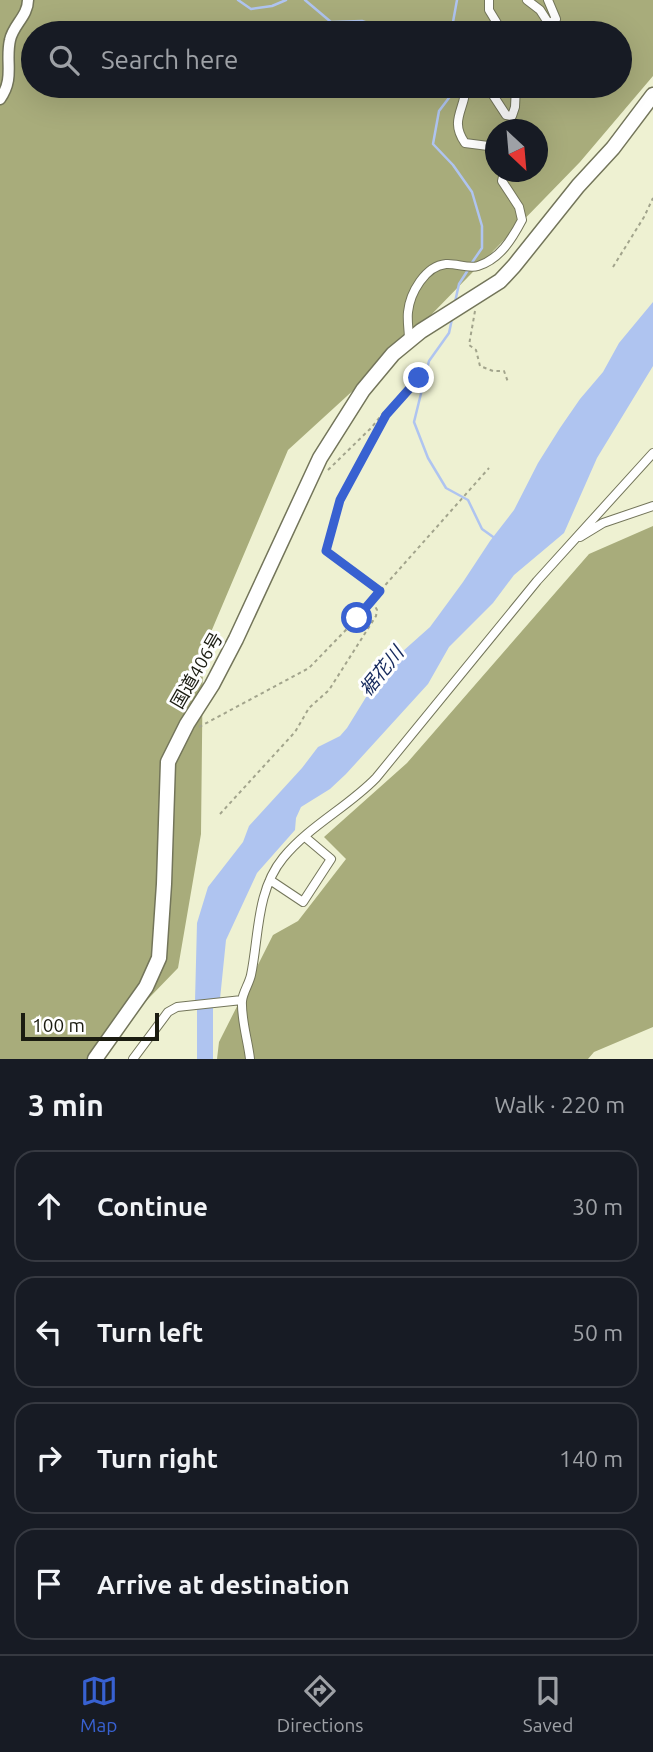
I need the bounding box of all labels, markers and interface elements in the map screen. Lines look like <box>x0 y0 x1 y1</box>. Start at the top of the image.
search box <box>21 21 632 98</box>
icon: search <box>45 41 83 79</box>
text: Search here <box>101 45 238 74</box>
north arrow <box>485 119 548 182</box>
route end <box>403 362 434 393</box>
route start <box>341 602 372 633</box>
street label: 国道406号 <box>166 628 226 712</box>
water label: 裾花川 <box>355 640 409 700</box>
scale bar <box>21 1010 159 1042</box>
text: 100 m <box>32 1014 85 1036</box>
text: 3 min <box>28 1088 104 1122</box>
text: Walk · 220 m <box>494 1092 625 1117</box>
icon: ahead <box>30 1187 68 1225</box>
text: Continue <box>97 1192 208 1221</box>
text: 30 m <box>572 1194 623 1219</box>
icon: left <box>30 1313 68 1351</box>
text: Turn left <box>97 1318 203 1347</box>
text: 50 m <box>572 1320 623 1345</box>
icon: right <box>30 1439 68 1477</box>
text: Turn right <box>97 1444 218 1473</box>
text: 140 m <box>559 1446 623 1471</box>
icon: arrive <box>30 1565 68 1603</box>
text: Arrive at destination <box>97 1570 350 1599</box>
tab: Map <box>80 1672 118 1736</box>
tab: Directions <box>277 1672 364 1736</box>
tab: Saved <box>523 1672 573 1736</box>

